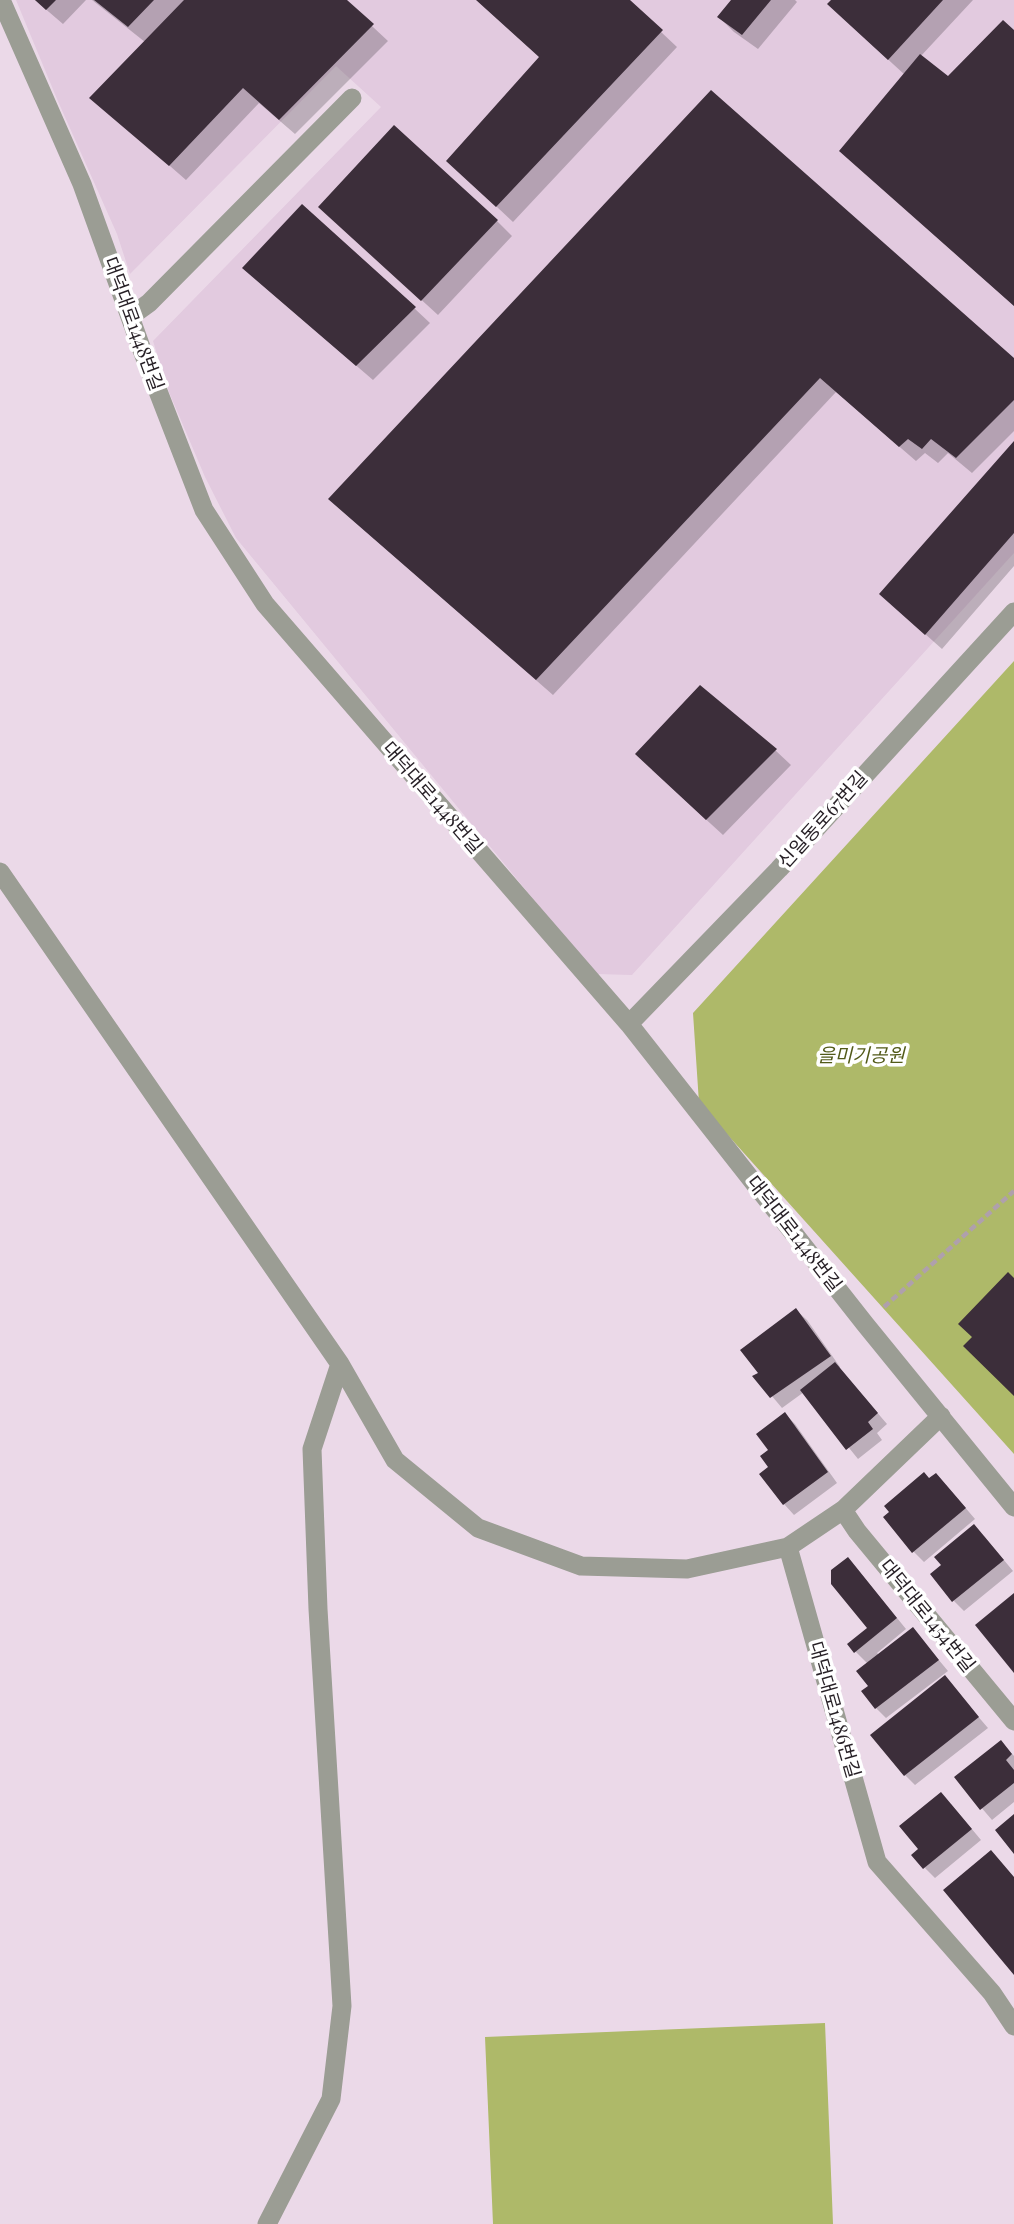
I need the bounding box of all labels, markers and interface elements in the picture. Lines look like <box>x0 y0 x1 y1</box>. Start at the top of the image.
street label: 대덕대로1448번길 <box>98 254 168 394</box>
street label: 대덕대로1448번길 <box>377 737 487 859</box>
street label: 신일동로67번길 <box>774 767 872 873</box>
park label: 을미기공원 <box>817 1045 905 1067</box>
street label: 대덕대로1448번길 <box>742 1172 846 1296</box>
street label: 대덕대로1454번길 <box>875 1555 979 1677</box>
street label: 대덕대로1486번길 <box>804 1639 864 1781</box>

